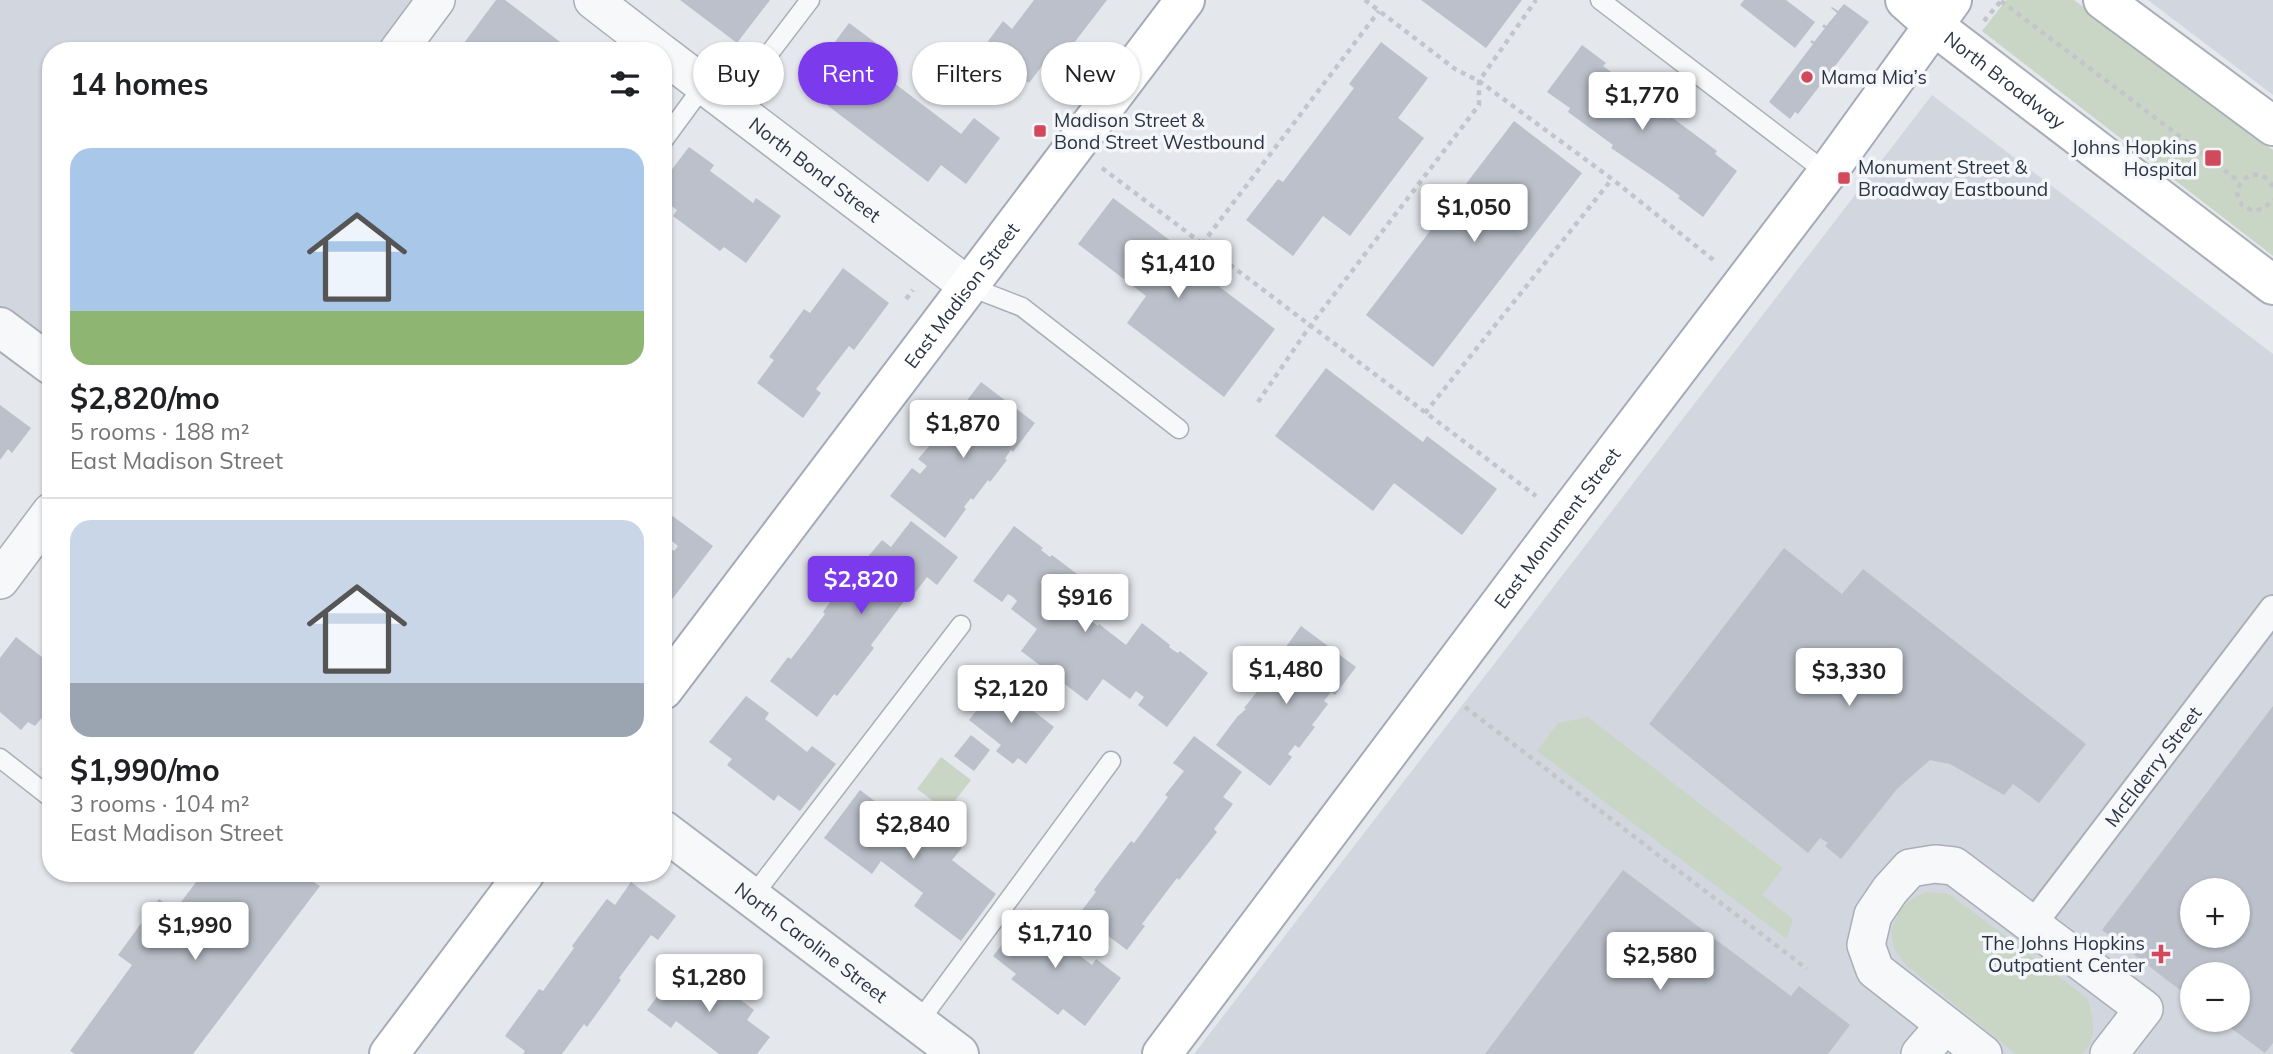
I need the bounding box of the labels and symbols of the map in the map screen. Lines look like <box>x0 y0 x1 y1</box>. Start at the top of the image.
street label: North Broadway <box>1939 26 2070 134</box>
place label: Mama Mia’s <box>1821 65 1927 89</box>
marker: Mama Mia’s <box>1799 69 1815 85</box>
pin: $1,770 <box>1585 72 1699 132</box>
place label: Madison Street & Bond Street Westbound <box>1054 108 1265 154</box>
street label: North Bond Street <box>744 112 886 228</box>
marker: Madison Street & Bond Street Westbound <box>1032 123 1048 139</box>
place label: Johns Hopkins Hospital <box>2072 135 2197 181</box>
marker: Johns Hopkins Hospital <box>2203 148 2223 168</box>
place label: Monument Street & Broadway Eastbound <box>1858 155 2048 201</box>
marker: Monument Street & Broadway Eastbound <box>1836 170 1852 186</box>
pin: $1,050 <box>1417 184 1531 244</box>
street label: East Madison Street <box>899 218 1025 373</box>
pin: $1,410 <box>1121 240 1235 300</box>
pin: $1,870 <box>906 400 1020 460</box>
street label: East Monument Street <box>1489 443 1626 613</box>
pin: $2,820 <box>804 556 918 616</box>
pin: $916 <box>1044 574 1126 634</box>
pin: $1,480 <box>1229 646 1343 706</box>
pin: $3,330 <box>1792 648 1906 708</box>
pin: $2,120 <box>954 666 1068 725</box>
street label: McElderry Street <box>2099 701 2207 832</box>
pin: $2,840 <box>856 802 970 861</box>
street label: North Caroline Street <box>730 877 893 1008</box>
pin: $1,990 <box>138 902 252 962</box>
pin: $1,710 <box>998 911 1112 970</box>
place label: The Johns Hopkins Outpatient Center <box>1982 931 2145 977</box>
pin: $2,580 <box>1603 932 1717 992</box>
marker: The Johns Hopkins Outpatient Center <box>2151 944 2171 964</box>
pin: $1,280 <box>652 954 766 1014</box>

